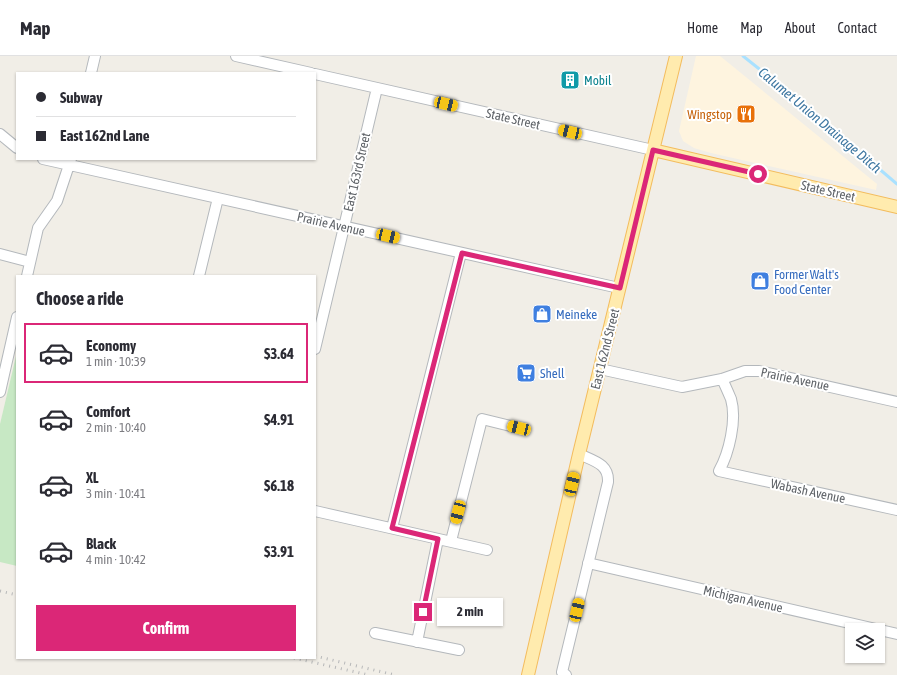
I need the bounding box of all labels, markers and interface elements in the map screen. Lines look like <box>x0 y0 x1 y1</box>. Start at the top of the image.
text: Map <box>20 17 51 39</box>
text: Home <box>687 20 718 36</box>
text: Map <box>740 20 763 36</box>
text: About <box>785 20 816 36</box>
text: Contact <box>838 20 877 36</box>
water label: Calumet Union Drainage Ditch <box>755 64 885 176</box>
building icon: Mobil <box>559 69 581 91</box>
place label: Mobil <box>584 73 612 88</box>
text: Subway <box>60 89 102 106</box>
car <box>433 95 459 113</box>
restaurant icon: Wingstop <box>735 103 757 125</box>
street label: State Street <box>484 105 542 133</box>
place label: Wingstop <box>687 107 732 122</box>
car <box>557 123 583 141</box>
text: East 162nd Lane <box>60 127 150 144</box>
street label: East 163rd Street <box>341 131 373 213</box>
route start <box>749 165 767 183</box>
street label: State Street <box>799 177 857 205</box>
street label: Prairie Avenue <box>295 209 367 239</box>
car <box>375 227 401 245</box>
place label: Former Walt's Food Center <box>774 267 839 297</box>
shop icon: Former Walt's Food Center <box>749 270 771 292</box>
text: Choose a ride <box>36 288 124 309</box>
shop icon: Meineke <box>531 303 553 325</box>
place label: Meineke <box>556 307 597 322</box>
street label: East 162nd Street <box>588 307 622 391</box>
icon: car <box>38 335 74 371</box>
text: Economy <box>86 337 136 354</box>
text: $3.64 <box>264 345 294 362</box>
text: 1 min · 10:39 <box>86 354 146 369</box>
supermarket icon: Shell <box>515 362 537 384</box>
street label: Prairie Avenue <box>759 364 831 394</box>
place label: Shell <box>540 366 565 381</box>
icon: car <box>38 401 74 437</box>
text: Comfort <box>86 403 130 420</box>
text: $4.91 <box>264 411 294 428</box>
car <box>506 419 532 437</box>
text: 2 min · 10:40 <box>86 420 146 435</box>
icon: car <box>38 467 74 503</box>
text: XL <box>86 469 99 486</box>
car <box>563 471 581 497</box>
street label: Wabash Avenue <box>769 476 847 506</box>
text: $6.18 <box>264 477 294 494</box>
text: 3 min · 10:41 <box>86 486 146 501</box>
car <box>449 499 467 525</box>
icon: car <box>38 533 74 569</box>
text: Black <box>86 535 116 552</box>
text: $3.91 <box>264 543 294 560</box>
text: 4 min · 10:42 <box>86 552 146 567</box>
street label: Michigan Avenue <box>702 583 784 615</box>
car <box>568 597 586 623</box>
callout: 2 min <box>437 598 503 626</box>
route end <box>414 603 432 621</box>
text: 2 min <box>457 604 483 619</box>
button: Confirm <box>36 605 296 651</box>
map controls <box>845 623 885 663</box>
button: layers <box>845 623 885 663</box>

